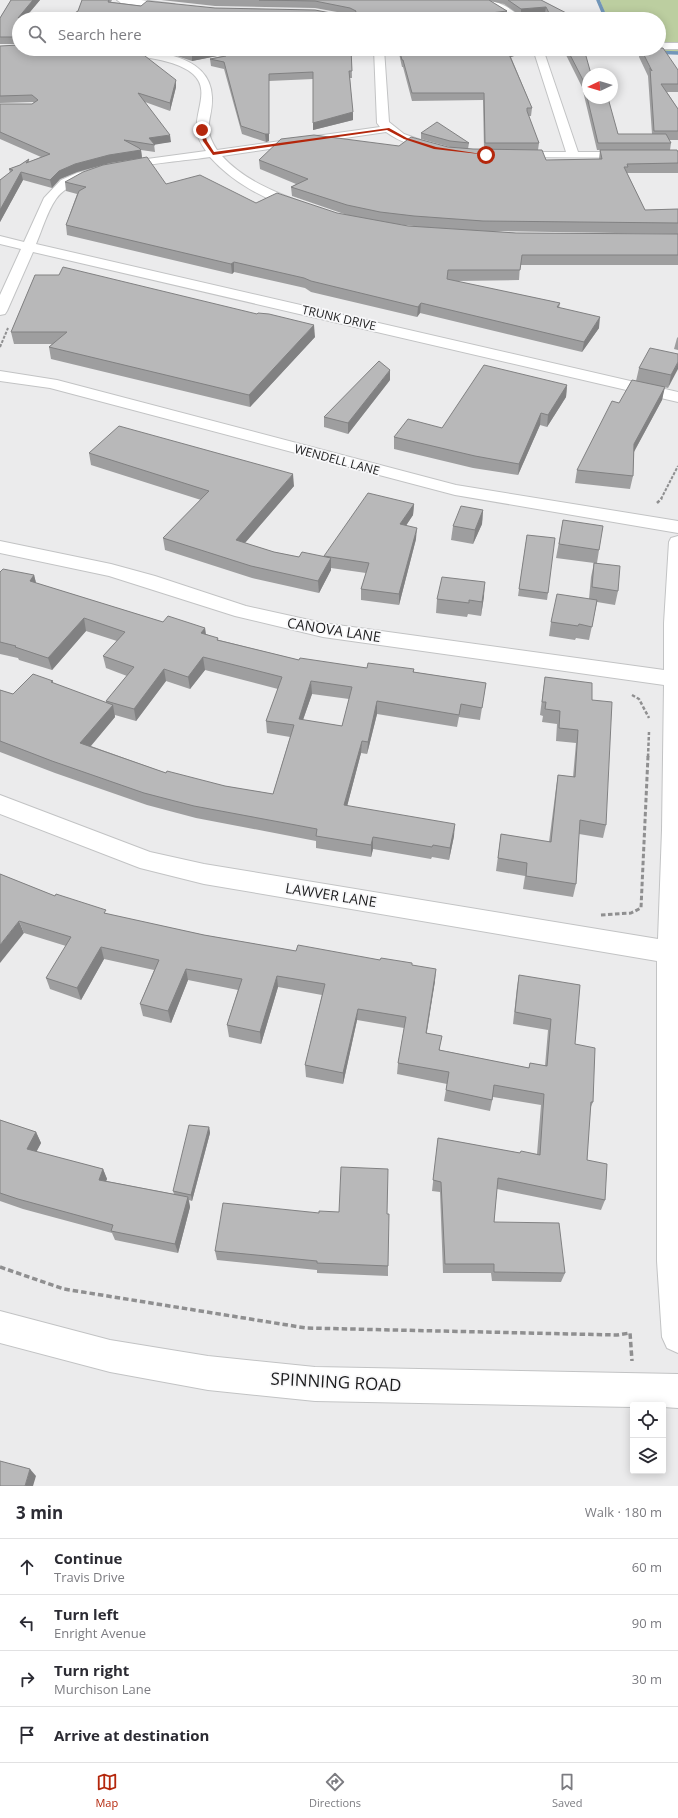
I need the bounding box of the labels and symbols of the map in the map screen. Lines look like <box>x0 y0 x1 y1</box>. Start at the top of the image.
north arrow <box>582 68 618 104</box>
route end <box>193 121 211 139</box>
route start <box>477 146 495 164</box>
street label: TRUNK DRIVE <box>300 301 378 334</box>
street label: WENDELL LANE <box>293 440 382 479</box>
street label: CANOVA LANE <box>286 613 382 646</box>
street label: LAWVER LANE <box>284 878 378 911</box>
street label: SPINNING ROAD <box>270 1367 402 1396</box>

